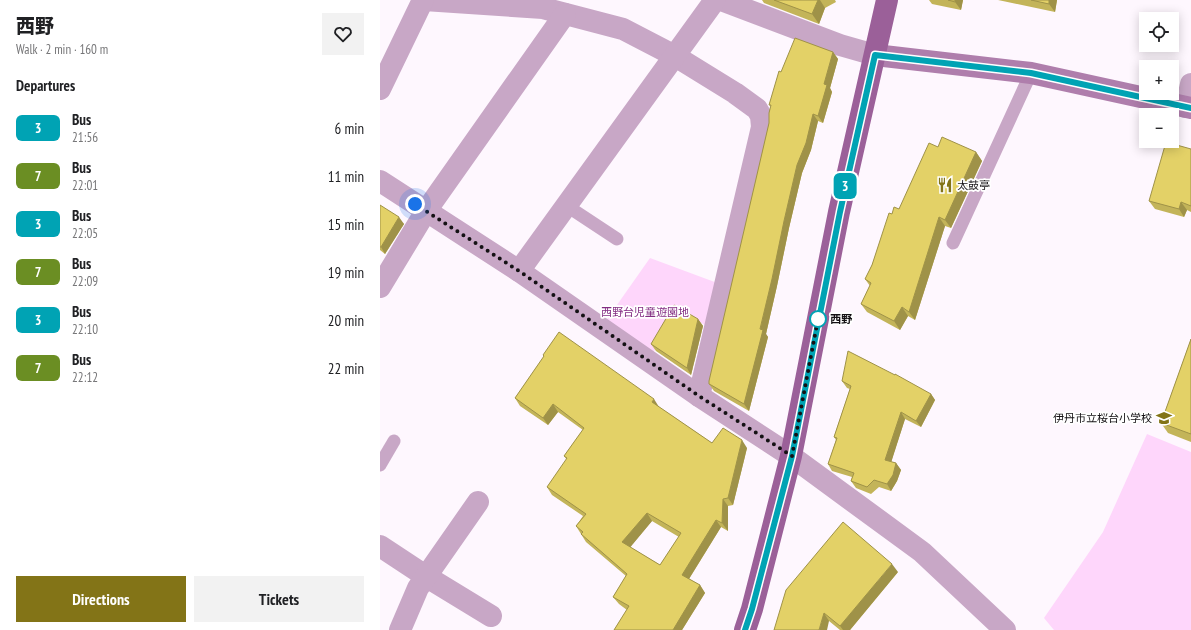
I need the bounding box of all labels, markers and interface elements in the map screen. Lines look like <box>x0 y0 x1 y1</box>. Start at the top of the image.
map controls <box>1139 12 1179 148</box>
button: locate <box>1139 12 1179 52</box>
button: heart <box>322 13 364 55</box>
text: 西野 <box>16 14 54 38</box>
text: Walk · 2 min · 160 m <box>16 41 108 58</box>
button: + <box>1139 60 1179 100</box>
text: Departures <box>16 76 75 95</box>
button: − <box>1139 108 1179 148</box>
text: Bus <box>72 110 91 129</box>
text: 3 <box>35 119 41 137</box>
text: 6 min <box>334 119 364 138</box>
text: 21:56 <box>72 129 98 146</box>
text: Bus <box>72 158 91 177</box>
text: 7 <box>35 167 41 185</box>
text: 11 min <box>328 167 364 186</box>
line badge: 3 <box>832 173 858 199</box>
restaurant icon: 太鼓亭 <box>936 176 954 194</box>
text: 22:01 <box>72 177 98 194</box>
text: 3 <box>842 177 848 195</box>
place label: 太鼓亭 <box>957 178 990 192</box>
your location <box>405 194 425 214</box>
text: Bus <box>72 206 91 225</box>
text: 3 <box>35 215 41 233</box>
text: 15 min <box>328 215 364 234</box>
text: 22:05 <box>72 225 98 242</box>
text: Bus <box>72 254 91 273</box>
text: 7 <box>35 263 41 281</box>
text: 19 min <box>328 263 364 282</box>
text: 22:09 <box>72 273 98 290</box>
text: Bus <box>72 302 91 321</box>
park label: 西野台児童遊園地 <box>601 305 689 319</box>
marker: 西野 <box>809 310 827 328</box>
text: 3 <box>35 311 41 329</box>
text: 20 min <box>328 311 364 330</box>
place label: 西野 <box>830 312 853 326</box>
text: 22:10 <box>72 321 98 338</box>
text: Bus <box>72 350 91 369</box>
text: 7 <box>35 359 41 377</box>
text: 22 min <box>328 359 364 378</box>
text: 22:12 <box>72 369 98 386</box>
school or university icon: 伊丹市立桜台小学校 <box>1155 409 1173 427</box>
place label: 伊丹市立桜台小学校 <box>1053 411 1152 425</box>
button: Directions <box>16 576 186 622</box>
button: Tickets <box>194 576 364 622</box>

